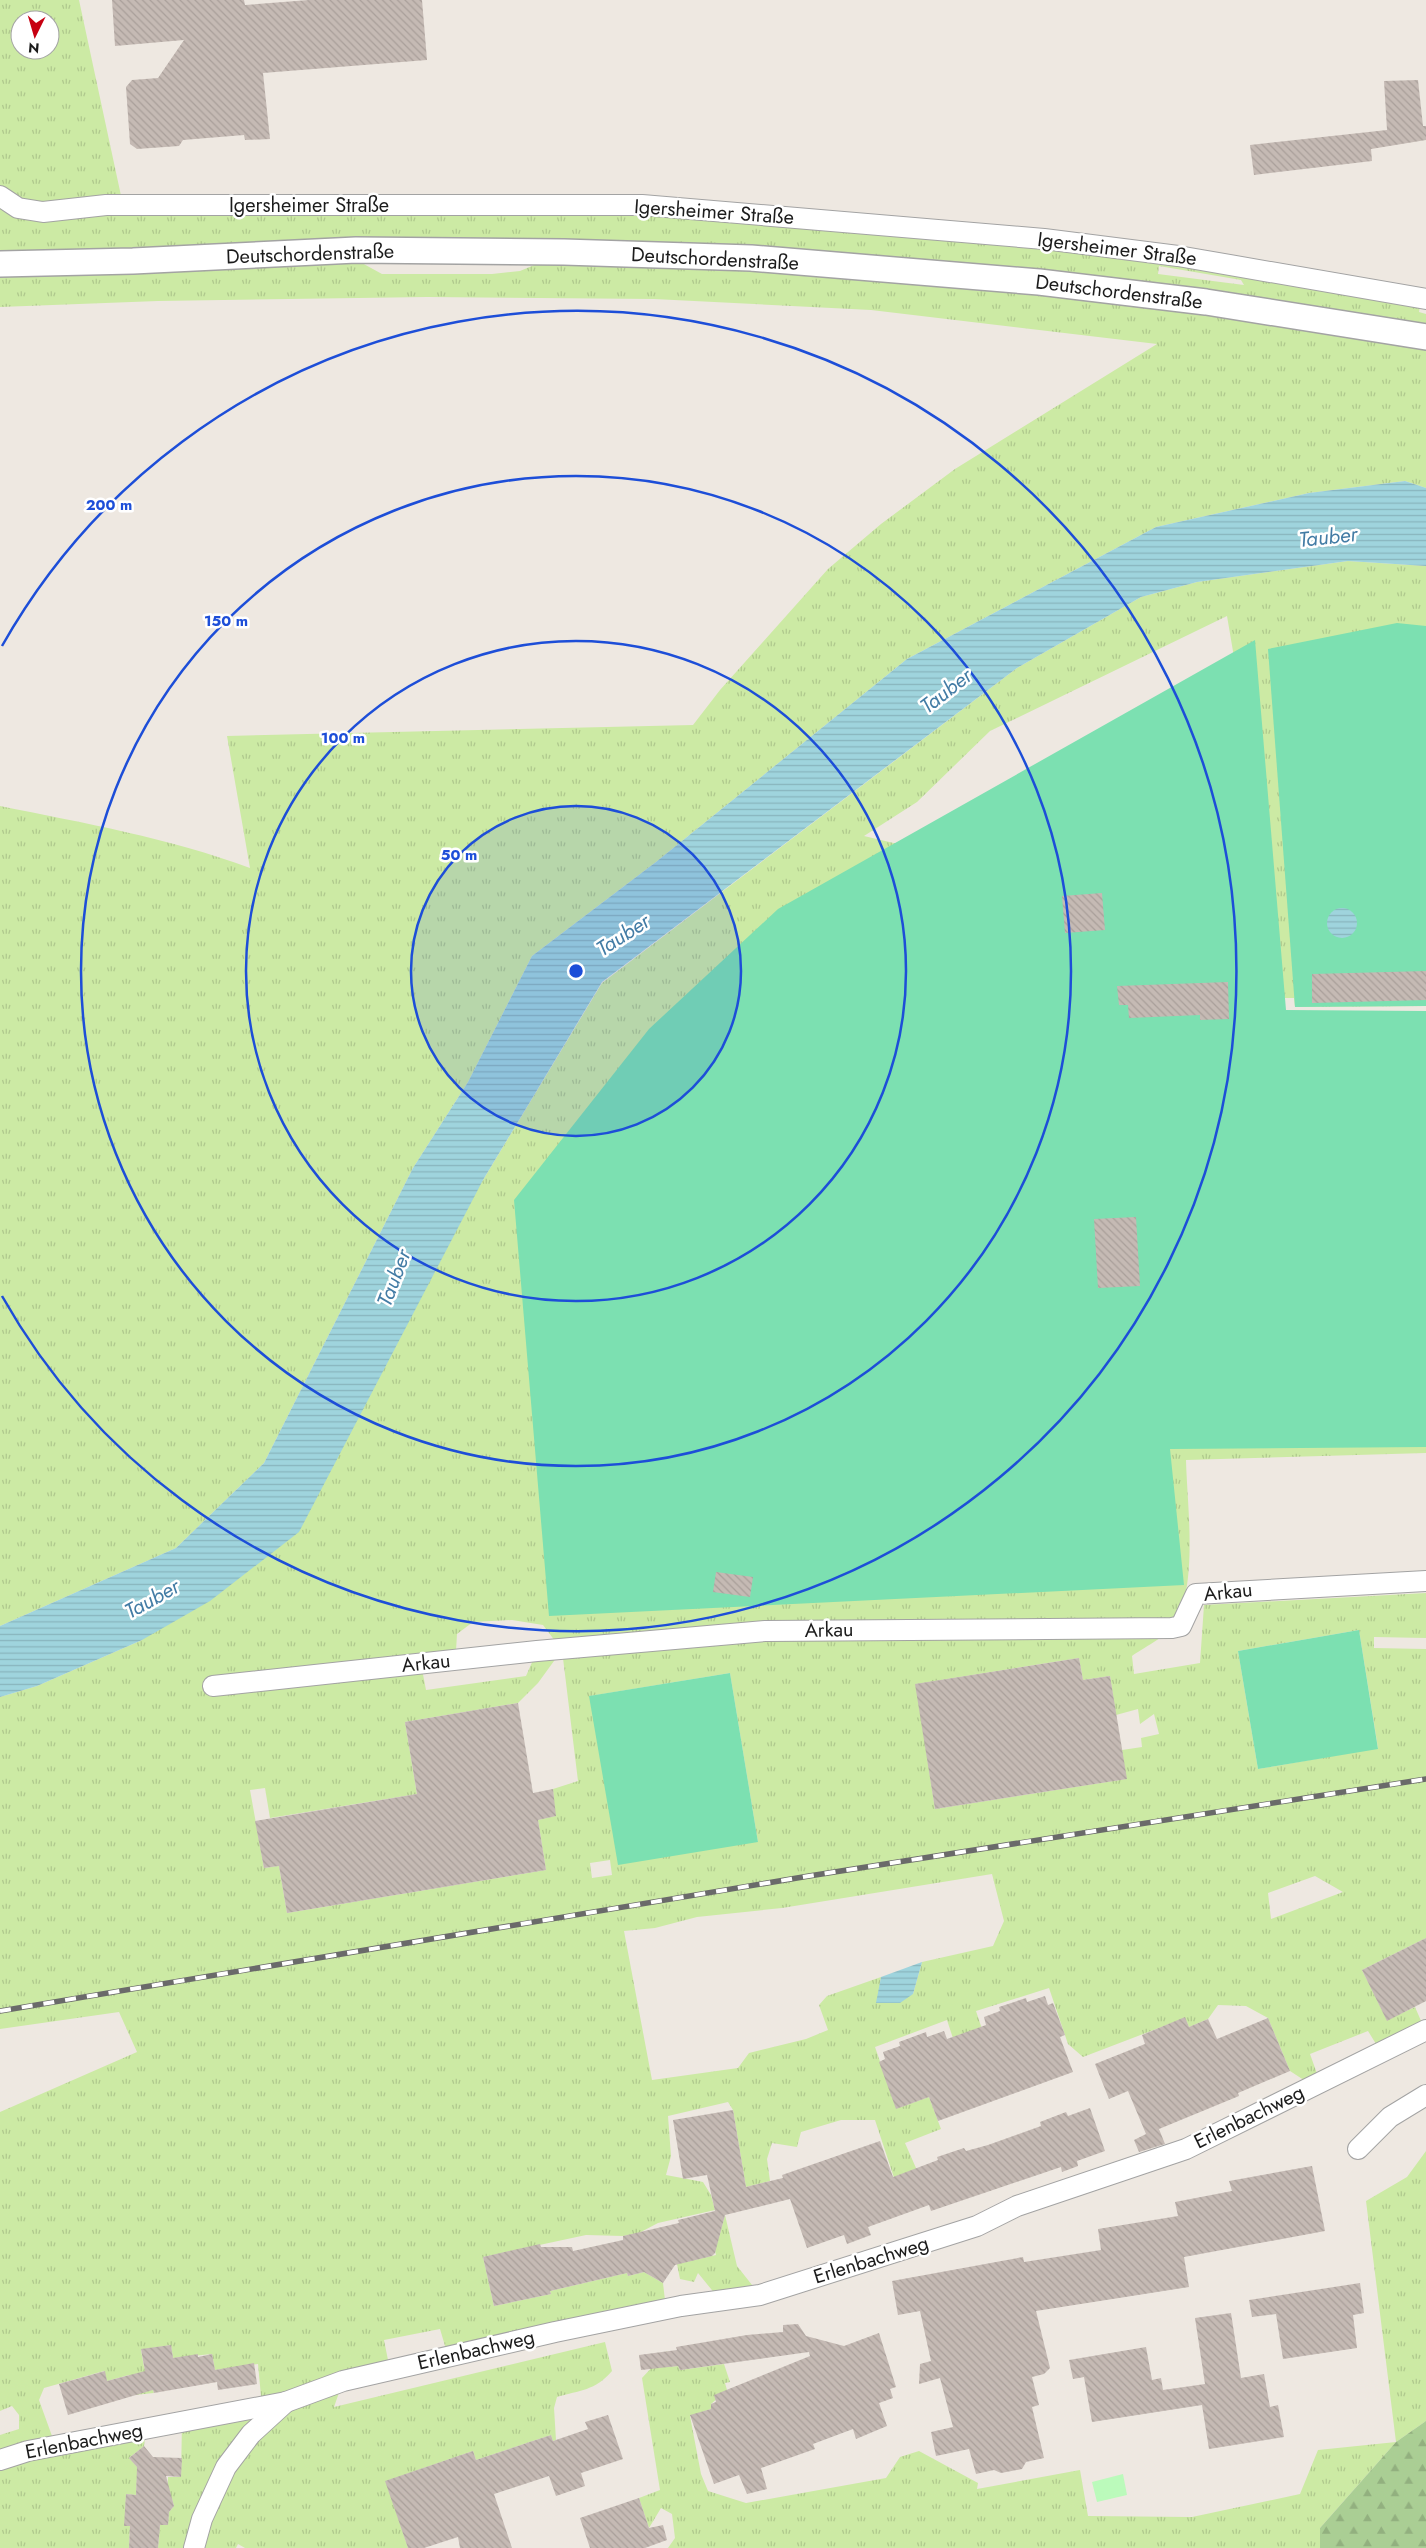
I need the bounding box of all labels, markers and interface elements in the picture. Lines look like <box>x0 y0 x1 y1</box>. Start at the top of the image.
north arrow <box>10 10 60 60</box>
text: N <box>27 38 40 58</box>
street label: Igersheimer Straße <box>229 191 389 220</box>
street label: Igersheimer Straße <box>633 192 795 232</box>
street label: Igersheimer Straße <box>1036 225 1198 273</box>
street label: Deutschordenstraße <box>225 237 395 271</box>
street label: Deutschordenstraße <box>630 240 800 278</box>
street label: Deutschordenstraße <box>1034 267 1204 317</box>
text: 200 m <box>86 494 132 516</box>
water label: Tauber <box>1297 519 1360 555</box>
text: 150 m <box>204 610 248 632</box>
water label: Tauber <box>914 660 979 721</box>
text: 100 m <box>321 727 365 749</box>
text: 50 m <box>441 844 477 866</box>
water label: Tauber <box>590 906 657 964</box>
centre of rings <box>567 962 585 980</box>
water label: Tauber <box>369 1244 419 1311</box>
water label: Tauber <box>119 1571 186 1626</box>
street label: Arkau <box>1202 1575 1254 1609</box>
street label: Arkau <box>804 1615 854 1645</box>
street label: Arkau <box>400 1646 452 1680</box>
street label: Erlenbachweg <box>1189 2078 1309 2156</box>
street label: Erlenbachweg <box>810 2229 932 2291</box>
street label: Erlenbachweg <box>415 2322 537 2378</box>
street label: Erlenbachweg <box>23 2415 145 2467</box>

